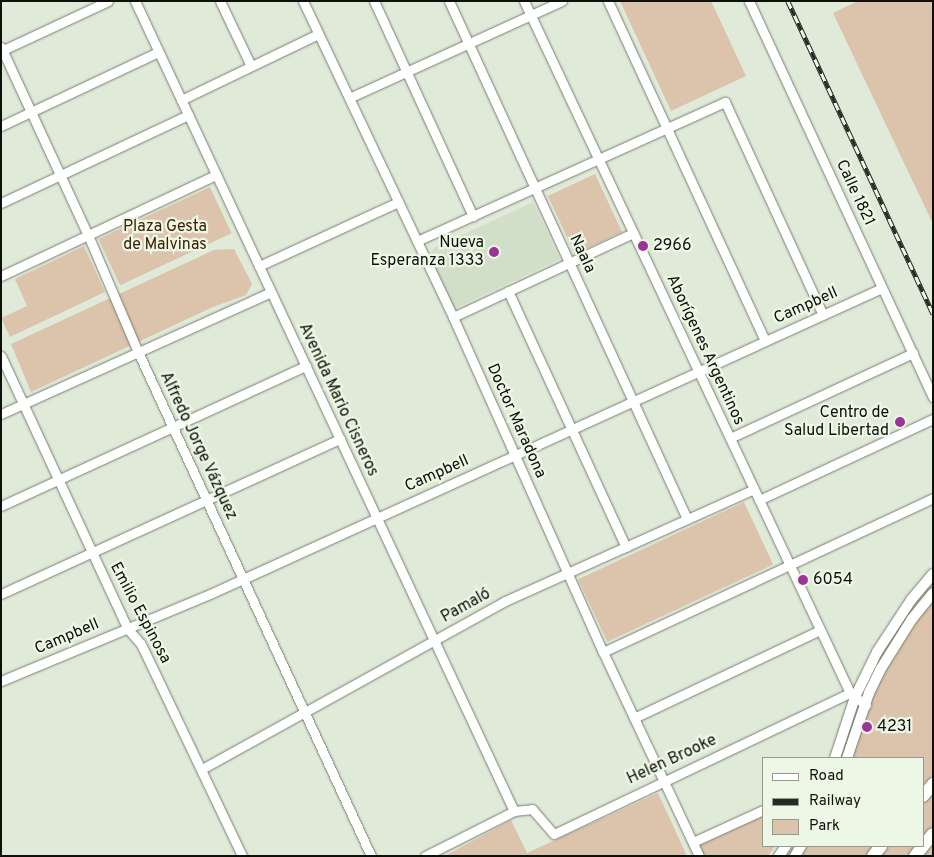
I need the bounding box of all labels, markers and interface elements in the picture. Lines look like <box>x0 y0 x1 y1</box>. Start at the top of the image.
street label: Calle 1821 <box>831 157 879 229</box>
park label: Plaza Gesta de Malvinas <box>123 217 207 255</box>
street label: Naala <box>565 232 599 276</box>
place label: Nueva Esperanza 1333 <box>370 233 484 271</box>
place label: 2966 <box>653 236 691 256</box>
marker: 2966 <box>637 240 649 252</box>
marker: Nueva Esperanza 1333 <box>488 246 500 258</box>
street label: Aborígenes Argentinos <box>662 271 748 429</box>
street label: Campbell <box>771 283 841 329</box>
street label: Avenida Mario Cisneros <box>294 320 382 480</box>
street label: Doctor Maradona <box>482 361 550 481</box>
street label: Alfredo Jorge Vázquez <box>155 369 241 523</box>
place label: Centro de Salud Libertad <box>784 403 889 441</box>
marker: Centro de Salud Libertad <box>893 415 907 429</box>
street label: Campbell <box>402 451 472 497</box>
street label: Emilio Espinosa <box>105 559 175 667</box>
place label: 6054 <box>813 570 853 590</box>
marker: 6054 <box>797 574 809 586</box>
street label: Pamaló <box>438 585 494 627</box>
street label: Campbell <box>32 615 102 659</box>
place label: 4231 <box>877 717 912 737</box>
marker: 4231 <box>861 721 873 733</box>
street label: Helen Brooke <box>624 731 720 789</box>
legend <box>762 757 924 847</box>
text: Road <box>809 767 844 786</box>
text: Railway <box>809 792 861 811</box>
text: Park <box>809 817 840 836</box>

